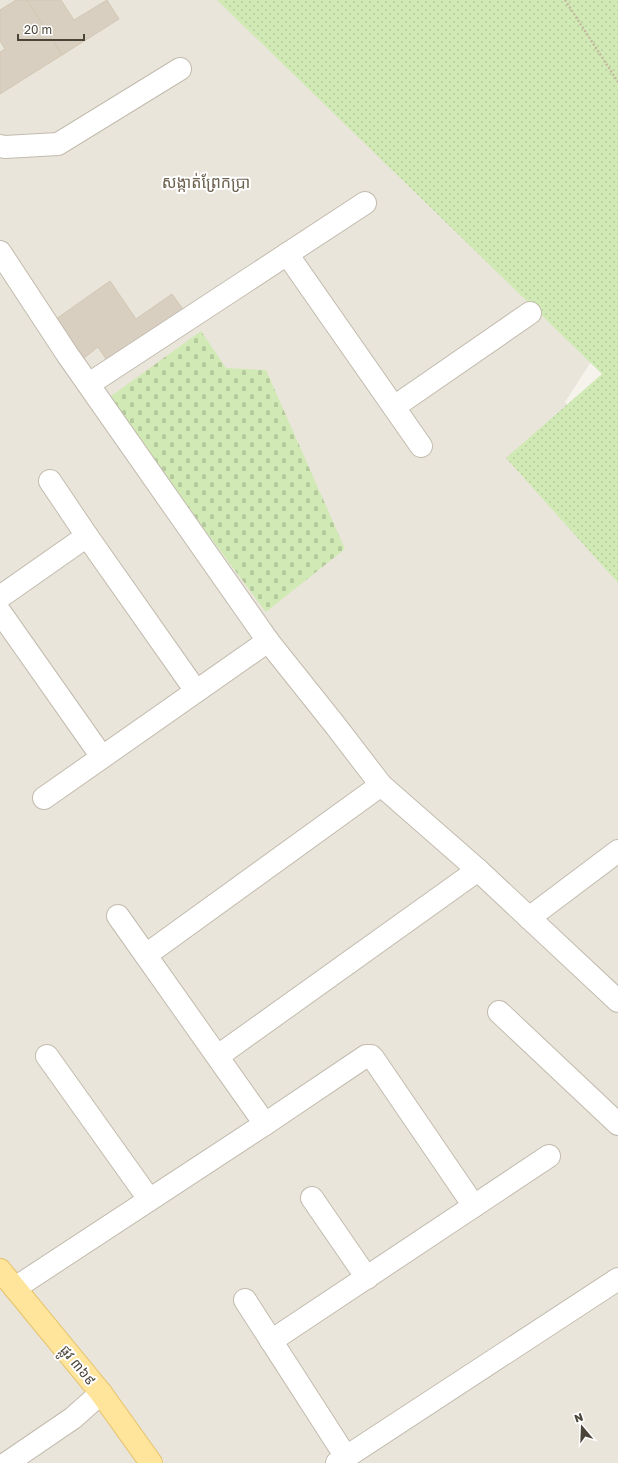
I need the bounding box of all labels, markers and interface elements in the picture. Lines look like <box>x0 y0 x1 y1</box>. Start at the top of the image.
scale bar <box>18 16 84 42</box>
text: 20 m <box>24 22 52 37</box>
district label: សង្កាត់ព្រែកប្រា <box>162 172 250 192</box>
street label: ផ្លូវ ៣៦៩ <box>54 1341 100 1391</box>
north arrow <box>562 1407 602 1447</box>
text: N <box>573 1410 585 1425</box>

